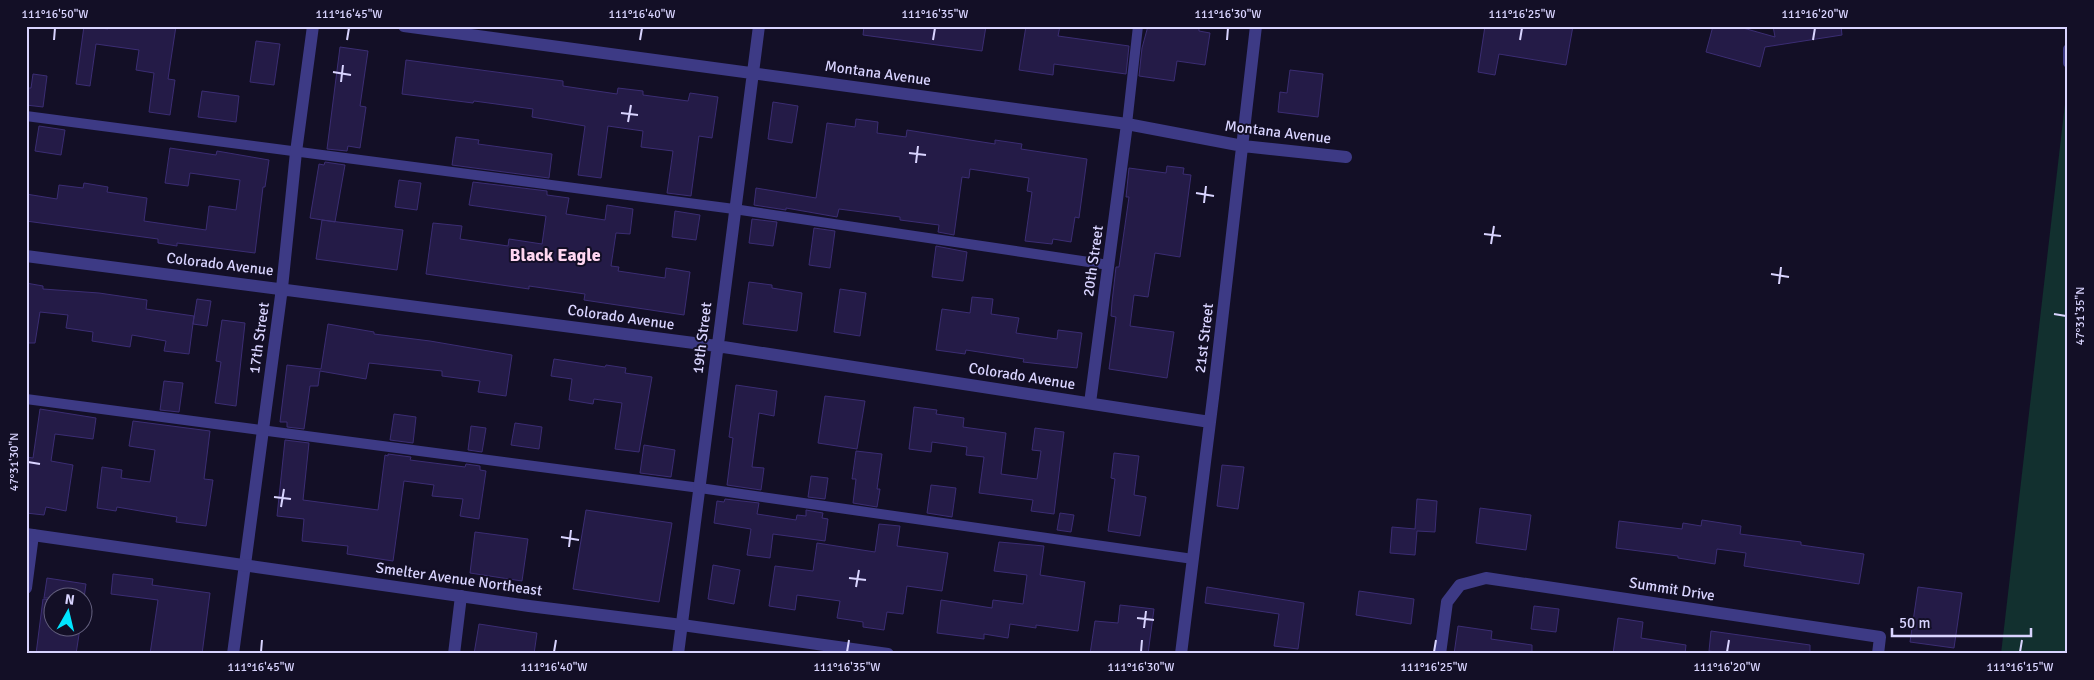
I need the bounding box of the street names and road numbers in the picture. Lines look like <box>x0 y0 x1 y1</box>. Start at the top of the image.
street label: Montana Avenue <box>824 57 932 89</box>
street label: Montana Avenue <box>1224 117 1332 147</box>
street label: 20th Street <box>1079 224 1107 298</box>
street label: Colorado Avenue <box>165 249 275 279</box>
street label: 17th Street <box>245 301 273 375</box>
street label: Colorado Avenue <box>566 301 676 333</box>
street label: 19th Street <box>689 301 715 375</box>
street label: 21st Street <box>1191 302 1217 374</box>
street label: Colorado Avenue <box>967 359 1077 393</box>
street label: Smelter Avenue Northeast <box>375 558 543 600</box>
street label: Summit Drive <box>1628 573 1716 605</box>

